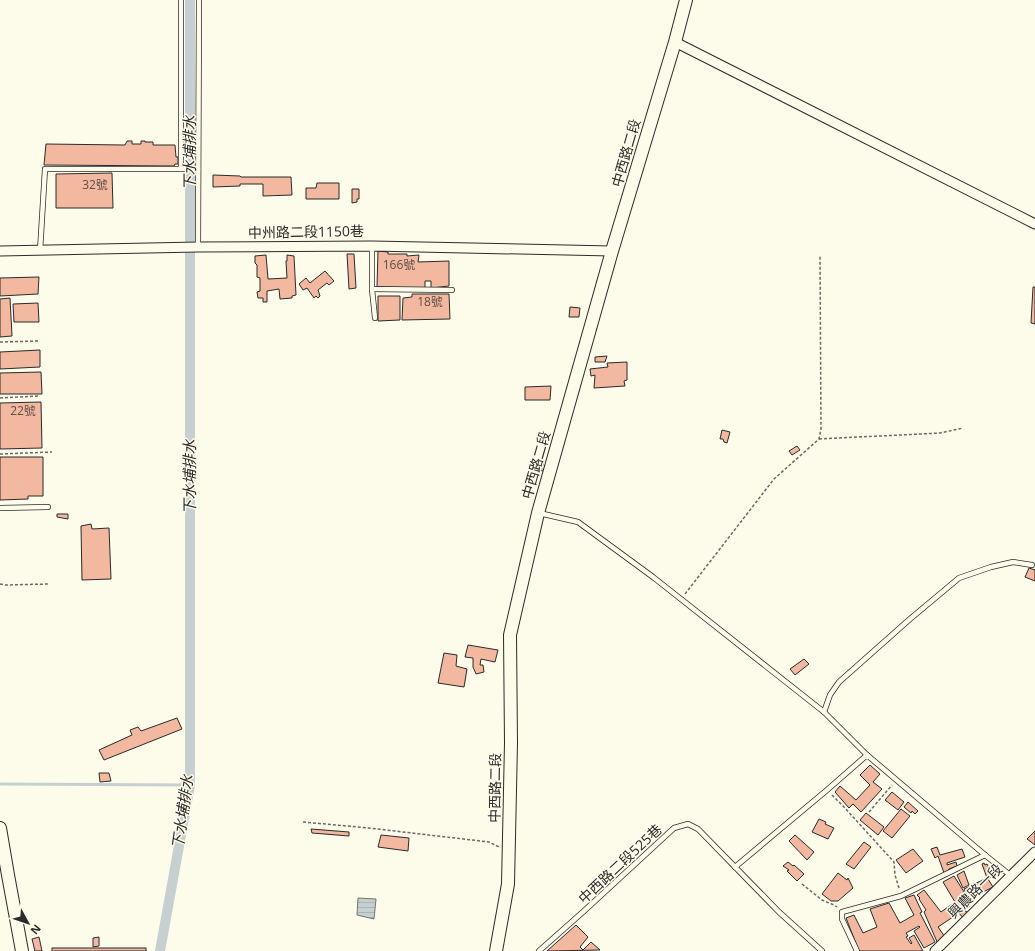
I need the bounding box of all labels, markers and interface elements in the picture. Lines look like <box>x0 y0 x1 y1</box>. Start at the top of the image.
water label: 下水埔排水 <box>179 115 199 191</box>
street label: 中西路二段 <box>607 117 644 189</box>
house number: 32號 <box>82 176 108 193</box>
street label: 中州路二段1150巷 <box>248 221 364 242</box>
house number: 166號 <box>383 256 415 273</box>
house number: 18號 <box>417 293 443 310</box>
house number: 22號 <box>10 402 36 419</box>
street label: 中西路二段 <box>517 429 554 501</box>
water label: 下水埔排水 <box>179 439 199 515</box>
street label: 中西路二段 <box>484 753 505 823</box>
water label: 下水埔排水 <box>167 772 197 850</box>
street label: 中西路二段525巷 <box>574 820 666 907</box>
street label: 興農路一段 <box>943 859 1006 922</box>
north arrow <box>8 903 48 943</box>
text: N <box>27 921 45 938</box>

